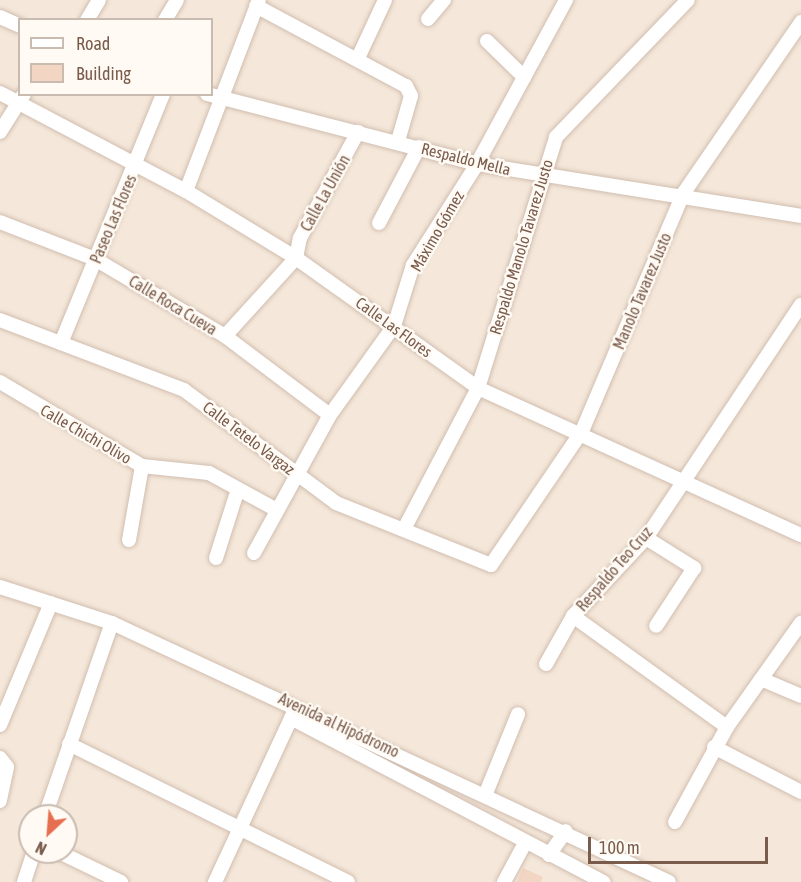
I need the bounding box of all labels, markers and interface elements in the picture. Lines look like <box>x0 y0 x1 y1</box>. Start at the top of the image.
legend <box>18 18 213 96</box>
text: Road <box>76 33 110 54</box>
text: Building <box>76 63 131 84</box>
street label: Respaldo Mella <box>419 139 513 179</box>
street label: Calle La Unión <box>296 151 354 235</box>
street label: Respaldo Manolo Tavarez Justo <box>485 157 557 337</box>
street label: Paseo Las Flores <box>86 172 140 266</box>
street label: Máximo Gómez <box>406 187 468 275</box>
street label: Manolo Tavarez Justo <box>609 230 675 352</box>
street label: Calle Roca Cueva <box>125 271 221 339</box>
street label: Calle Las Flores <box>352 293 436 361</box>
street label: Calle Tetelo Vargaz <box>199 397 299 479</box>
street label: Calle Chichi Olivo <box>37 400 135 468</box>
street label: Respaldo Teo Cruz <box>572 523 656 615</box>
street label: Avenida al Hipódromo <box>276 689 402 761</box>
north arrow <box>18 804 78 864</box>
scale bar <box>591 825 771 863</box>
text: 100 m <box>599 837 640 858</box>
text: N <box>33 838 49 859</box>

